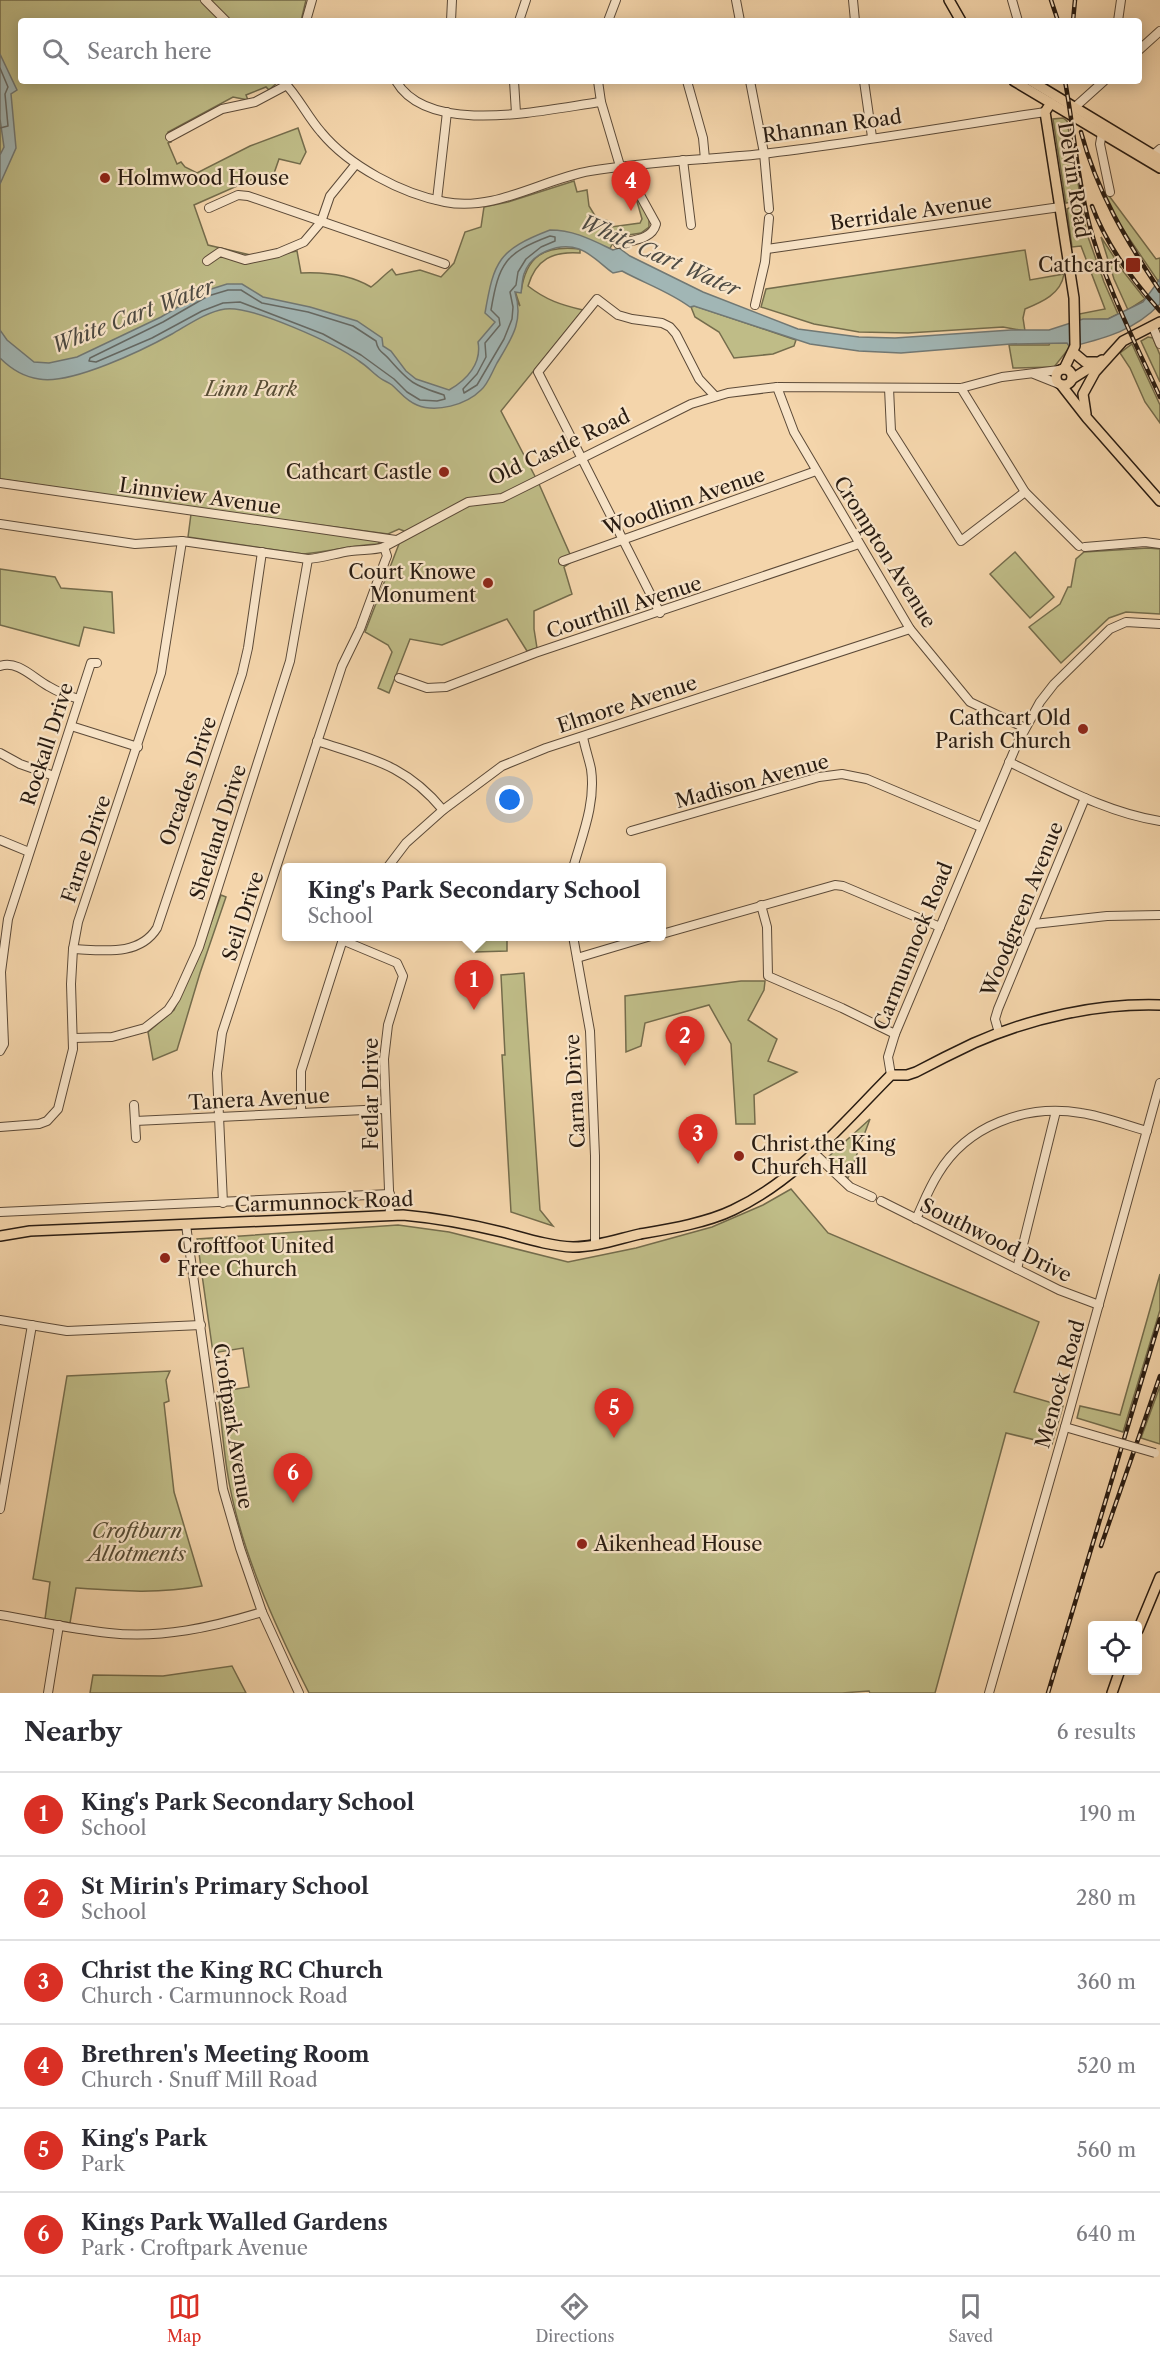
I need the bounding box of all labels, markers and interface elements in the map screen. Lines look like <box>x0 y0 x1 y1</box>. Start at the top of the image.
search box <box>18 18 1142 84</box>
icon: search <box>39 35 72 68</box>
text: Search here <box>87 38 212 65</box>
street label: Rhannan Road <box>761 104 903 148</box>
street label: Delvin Road <box>1053 120 1095 240</box>
pin: 4 <box>612 162 650 211</box>
place label: Holmwood House <box>117 166 289 190</box>
marker: Holmwood House <box>98 171 112 185</box>
street label: Berridale Avenue <box>828 189 994 235</box>
water label: White Cart Water <box>576 209 745 303</box>
place label: Cathcart <box>1038 253 1120 277</box>
marker: Cathcart <box>1124 256 1142 274</box>
water label: White Cart Water <box>48 273 219 358</box>
park label: Linn Park <box>203 377 298 401</box>
street label: Old Castle Road <box>484 404 634 490</box>
place label: Cathcart Castle <box>286 460 432 484</box>
street label: Woodlinn Avenue <box>599 462 768 540</box>
marker: Cathcart Castle <box>437 465 451 479</box>
street label: Crompton Avenue <box>829 472 941 632</box>
street label: Linnview Avenue <box>118 473 282 519</box>
place label: Court Knowe Monument <box>348 560 476 607</box>
street label: Courthill Avenue <box>543 571 705 643</box>
marker: Court Knowe Monument <box>481 576 495 590</box>
street label: Elmore Avenue <box>554 670 700 738</box>
street label: Rockall Drive <box>16 679 78 809</box>
place label: Cathcart Old Parish Church <box>935 706 1071 753</box>
street label: Orcades Drive <box>155 713 221 849</box>
marker: Cathcart Old Parish Church <box>1076 722 1090 736</box>
street label: Madison Avenue <box>673 749 831 813</box>
street label: Shetland Drive <box>185 761 251 903</box>
your location <box>495 785 524 814</box>
street label: Farne Drive <box>56 792 116 906</box>
street label: Woodgreen Avenue <box>976 818 1068 1001</box>
street label: Carmunnock Road <box>868 858 958 1034</box>
popup <box>282 863 666 941</box>
street label: Seil Drive <box>217 868 269 964</box>
text: King's Park Secondary School <box>307 877 641 904</box>
text: School <box>307 904 373 928</box>
pin: 1 <box>454 960 494 1010</box>
pin: 2 <box>666 1016 704 1066</box>
street label: Carna Drive <box>560 1033 590 1149</box>
street label: Fetlar Drive <box>359 1038 383 1150</box>
street label: Tanera Avenue <box>188 1083 330 1115</box>
pin: 3 <box>678 1114 718 1164</box>
place label: Christ the King Church Hall <box>751 1132 896 1179</box>
marker: Christ the King Church Hall <box>732 1149 746 1163</box>
street label: Carmunnock Road <box>234 1187 414 1217</box>
street label: Southwood Drive <box>916 1193 1076 1287</box>
place label: Croftfoot United Free Church <box>177 1234 334 1281</box>
marker: Croftfoot United Free Church <box>158 1251 172 1265</box>
street label: Menock Road <box>1030 1317 1090 1451</box>
street label: Croftpark Avenue <box>208 1341 258 1511</box>
pin: 5 <box>594 1388 634 1438</box>
pin: 6 <box>274 1454 312 1503</box>
park label: Croftburn Allotments <box>85 1519 186 1566</box>
place label: Aikenhead House <box>593 1532 762 1556</box>
marker: Aikenhead House <box>575 1537 589 1551</box>
map controls <box>1088 1621 1142 1675</box>
button: locate <box>1088 1621 1142 1675</box>
text: Nearby <box>24 1716 122 1748</box>
text: 6 results <box>1057 1720 1136 1744</box>
text: King's Park Secondary School <box>81 1789 414 1816</box>
text: 1 <box>39 1802 48 1826</box>
text: 190 m <box>1079 1802 1136 1826</box>
text: School <box>81 1816 146 1840</box>
text: St Mirin's Primary School <box>81 1873 369 1900</box>
text: 2 <box>38 1886 49 1910</box>
text: 280 m <box>1076 1886 1136 1910</box>
text: School <box>81 1900 146 1924</box>
text: Christ the King RC Church <box>81 1957 383 1984</box>
text: 3 <box>38 1970 49 1994</box>
text: 360 m <box>1077 1970 1136 1994</box>
text: Church · Carmunnock Road <box>81 1984 348 2008</box>
text: Brethren's Meeting Room <box>81 2041 369 2068</box>
text: 4 <box>38 2054 49 2078</box>
text: 520 m <box>1077 2054 1136 2078</box>
text: Church · Snuff Mill Road <box>81 2068 318 2092</box>
text: King's Park <box>81 2125 207 2152</box>
text: 5 <box>38 2138 49 2162</box>
text: 560 m <box>1077 2138 1136 2162</box>
text: Park <box>81 2152 124 2176</box>
text: Kings Park Walled Gardens <box>81 2209 388 2236</box>
text: 6 <box>38 2222 49 2246</box>
text: 640 m <box>1076 2222 1136 2246</box>
text: Park · Croftpark Avenue <box>81 2236 308 2260</box>
tab: Map <box>167 2290 201 2346</box>
tab: Directions <box>535 2290 614 2346</box>
tab: Saved <box>949 2290 993 2346</box>

